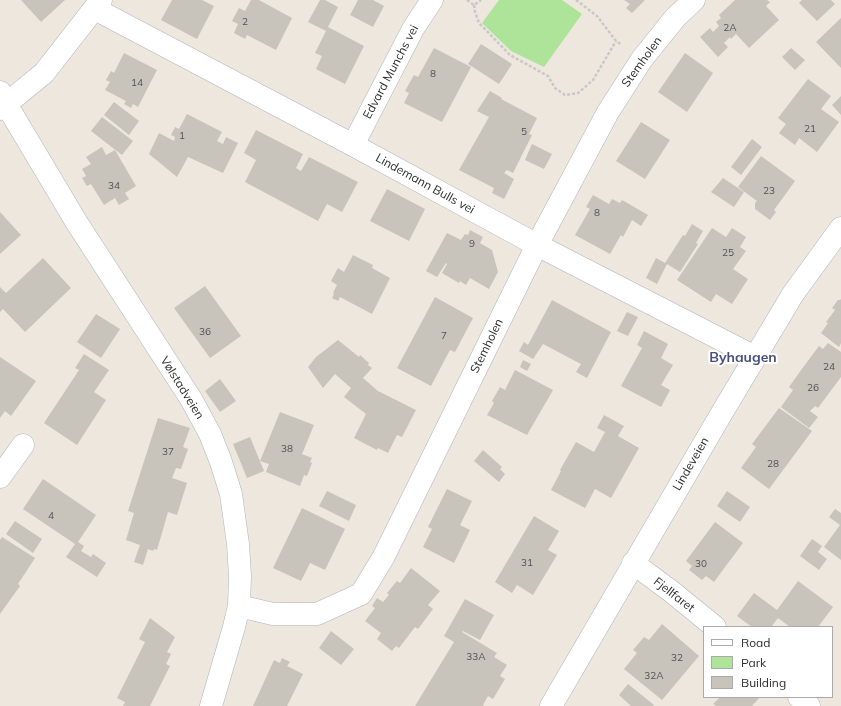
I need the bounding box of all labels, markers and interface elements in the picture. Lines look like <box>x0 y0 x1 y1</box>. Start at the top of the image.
house number: 2 <box>242 16 248 28</box>
house number: 2A <box>723 22 737 34</box>
street label: Edvard Munchs vei <box>360 23 422 121</box>
street label: Stemholen <box>619 34 665 90</box>
house number: 8 <box>430 68 436 80</box>
house number: 14 <box>131 77 143 89</box>
house number: 21 <box>804 123 816 135</box>
house number: 5 <box>521 126 527 138</box>
house number: 1 <box>179 130 185 142</box>
street label: Lindemann Bulls vei <box>373 151 477 217</box>
house number: 34 <box>108 180 120 192</box>
house number: 23 <box>763 185 775 197</box>
house number: 8 <box>594 207 600 219</box>
house number: 9 <box>469 238 475 250</box>
house number: 25 <box>722 247 734 259</box>
street label: Stemholen <box>468 316 506 376</box>
house number: 36 <box>199 326 211 338</box>
house number: 7 <box>441 330 447 342</box>
district label: Byhaugen <box>709 350 777 366</box>
street label: Vølstadveien <box>157 354 207 422</box>
house number: 24 <box>823 361 835 373</box>
house number: 26 <box>807 382 819 394</box>
street label: Lindeveien <box>670 435 712 493</box>
house number: 38 <box>281 443 293 455</box>
house number: 37 <box>162 446 174 458</box>
house number: 28 <box>767 458 779 470</box>
house number: 4 <box>48 510 54 522</box>
house number: 31 <box>521 557 533 569</box>
house number: 30 <box>695 558 707 570</box>
street label: Fjellfaret <box>651 575 697 615</box>
legend <box>703 626 833 698</box>
text: Road <box>741 635 770 650</box>
house number: 33A <box>466 651 486 663</box>
house number: 32 <box>671 652 683 664</box>
text: Park <box>741 655 766 670</box>
house number: 32A <box>644 670 664 682</box>
text: Building <box>741 675 786 690</box>

